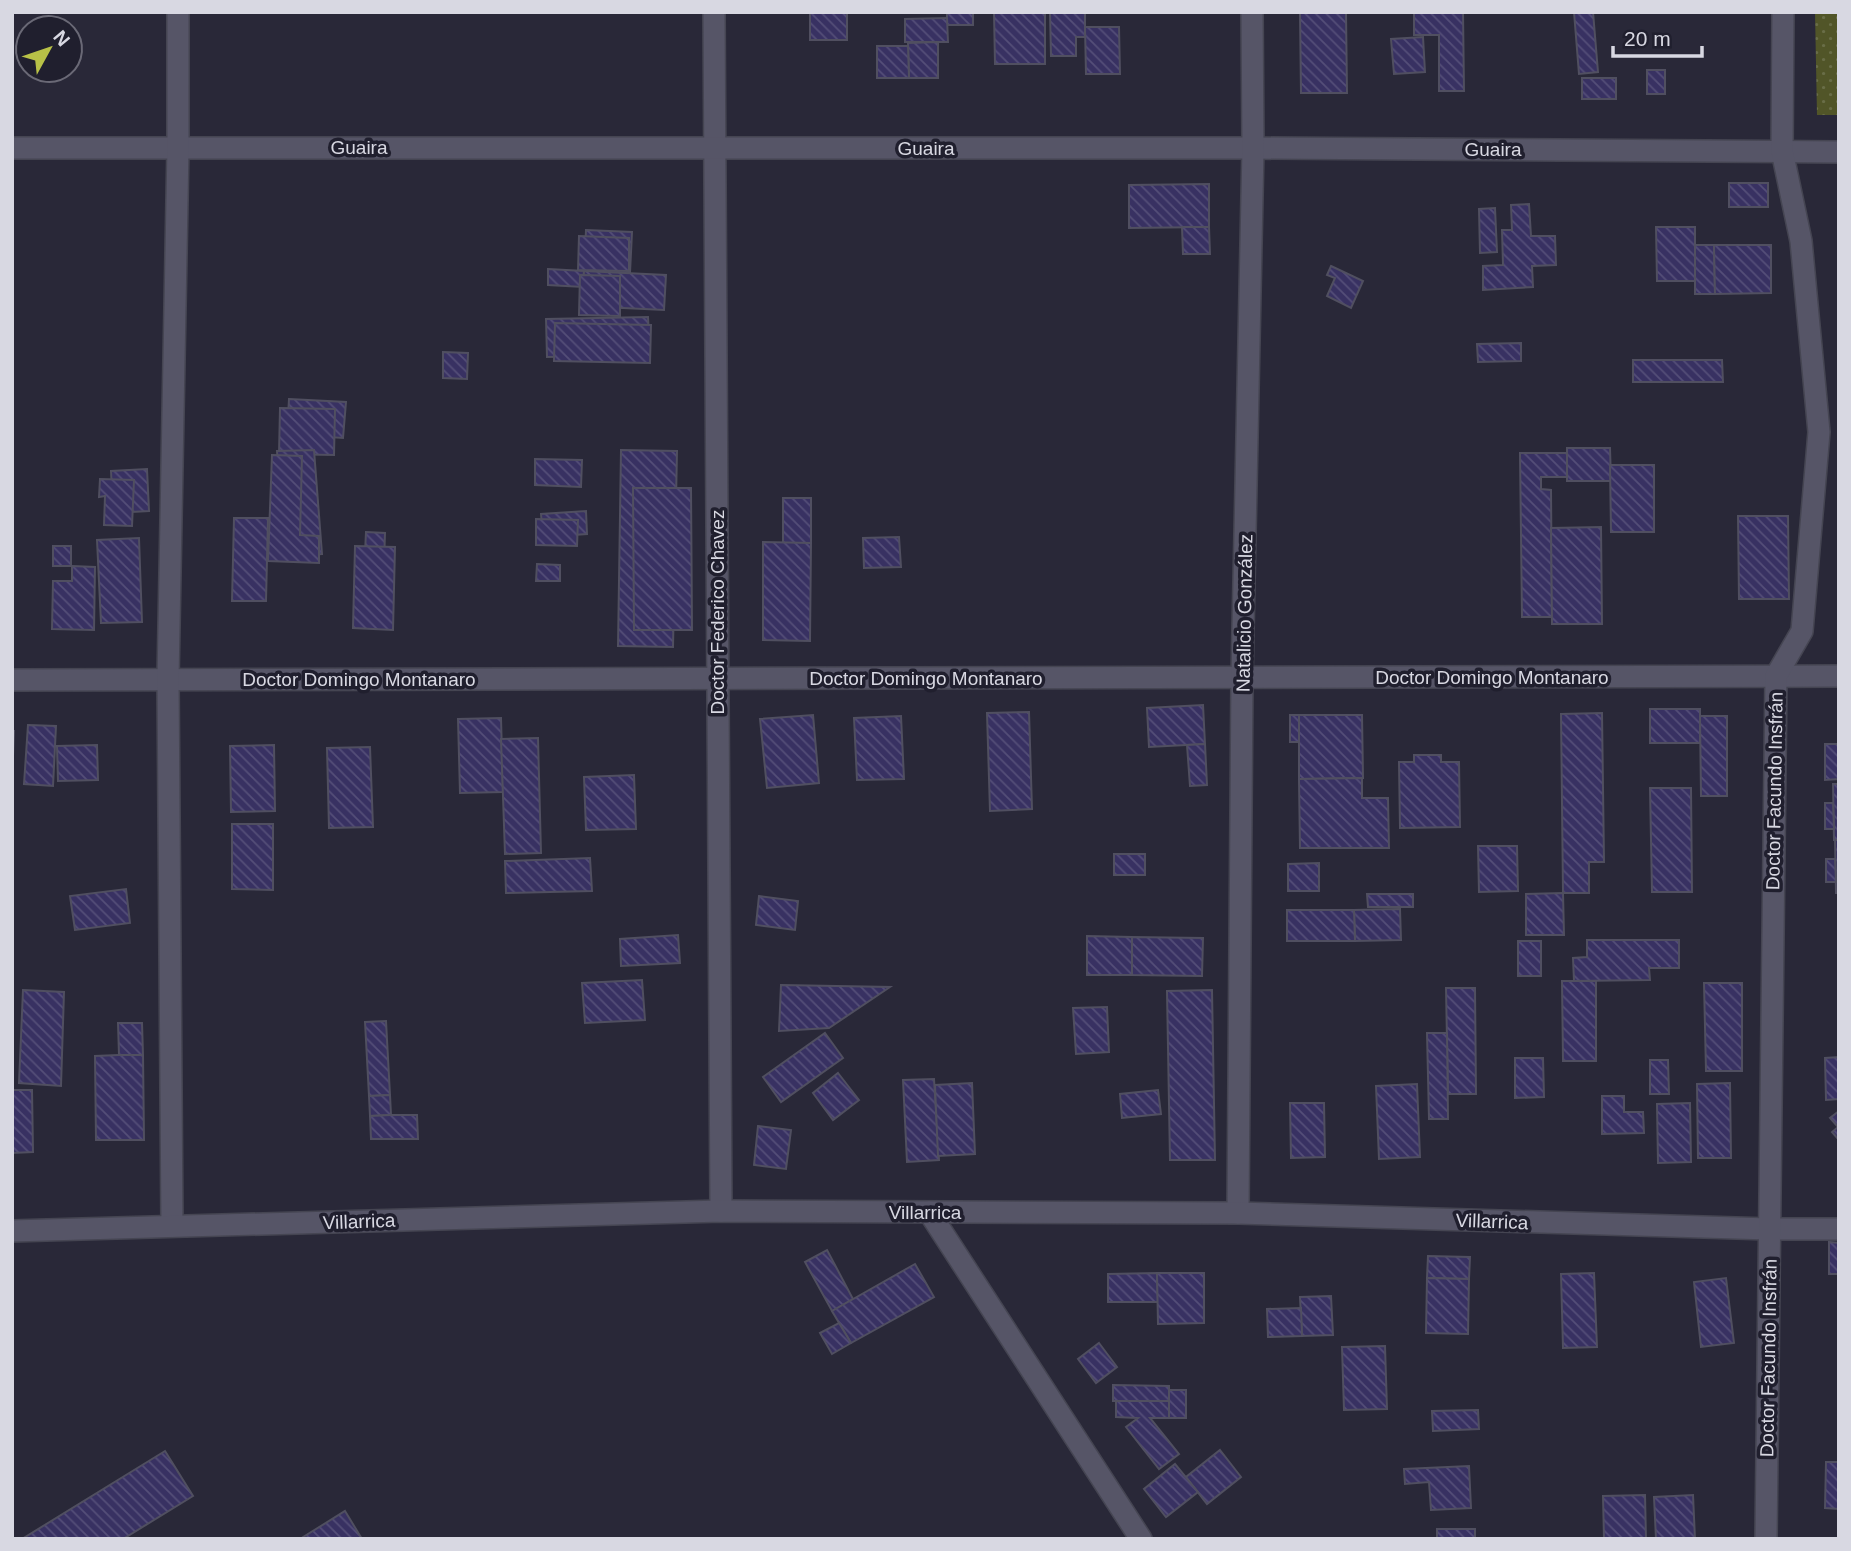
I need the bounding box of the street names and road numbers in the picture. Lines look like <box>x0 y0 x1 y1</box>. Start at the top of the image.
street label: Guaira <box>330 137 388 158</box>
street label: Guaira <box>897 138 955 159</box>
street label: Guaira <box>1464 139 1522 160</box>
street label: Doctor Federico Chavez <box>707 510 728 714</box>
street label: Natalicio González <box>1233 534 1256 692</box>
street label: Doctor Domingo Montanaro <box>1375 667 1609 688</box>
street label: Doctor Domingo Montanaro <box>809 668 1043 689</box>
street label: Doctor Domingo Montanaro <box>242 669 476 690</box>
street label: Doctor Facundo Insfrán <box>1762 692 1787 890</box>
street label: Villarrica <box>889 1202 962 1223</box>
street label: Villarrica <box>322 1210 396 1233</box>
street label: Villarrica <box>1455 1210 1529 1233</box>
street label: Doctor Facundo Insfrán <box>1756 1259 1781 1457</box>

